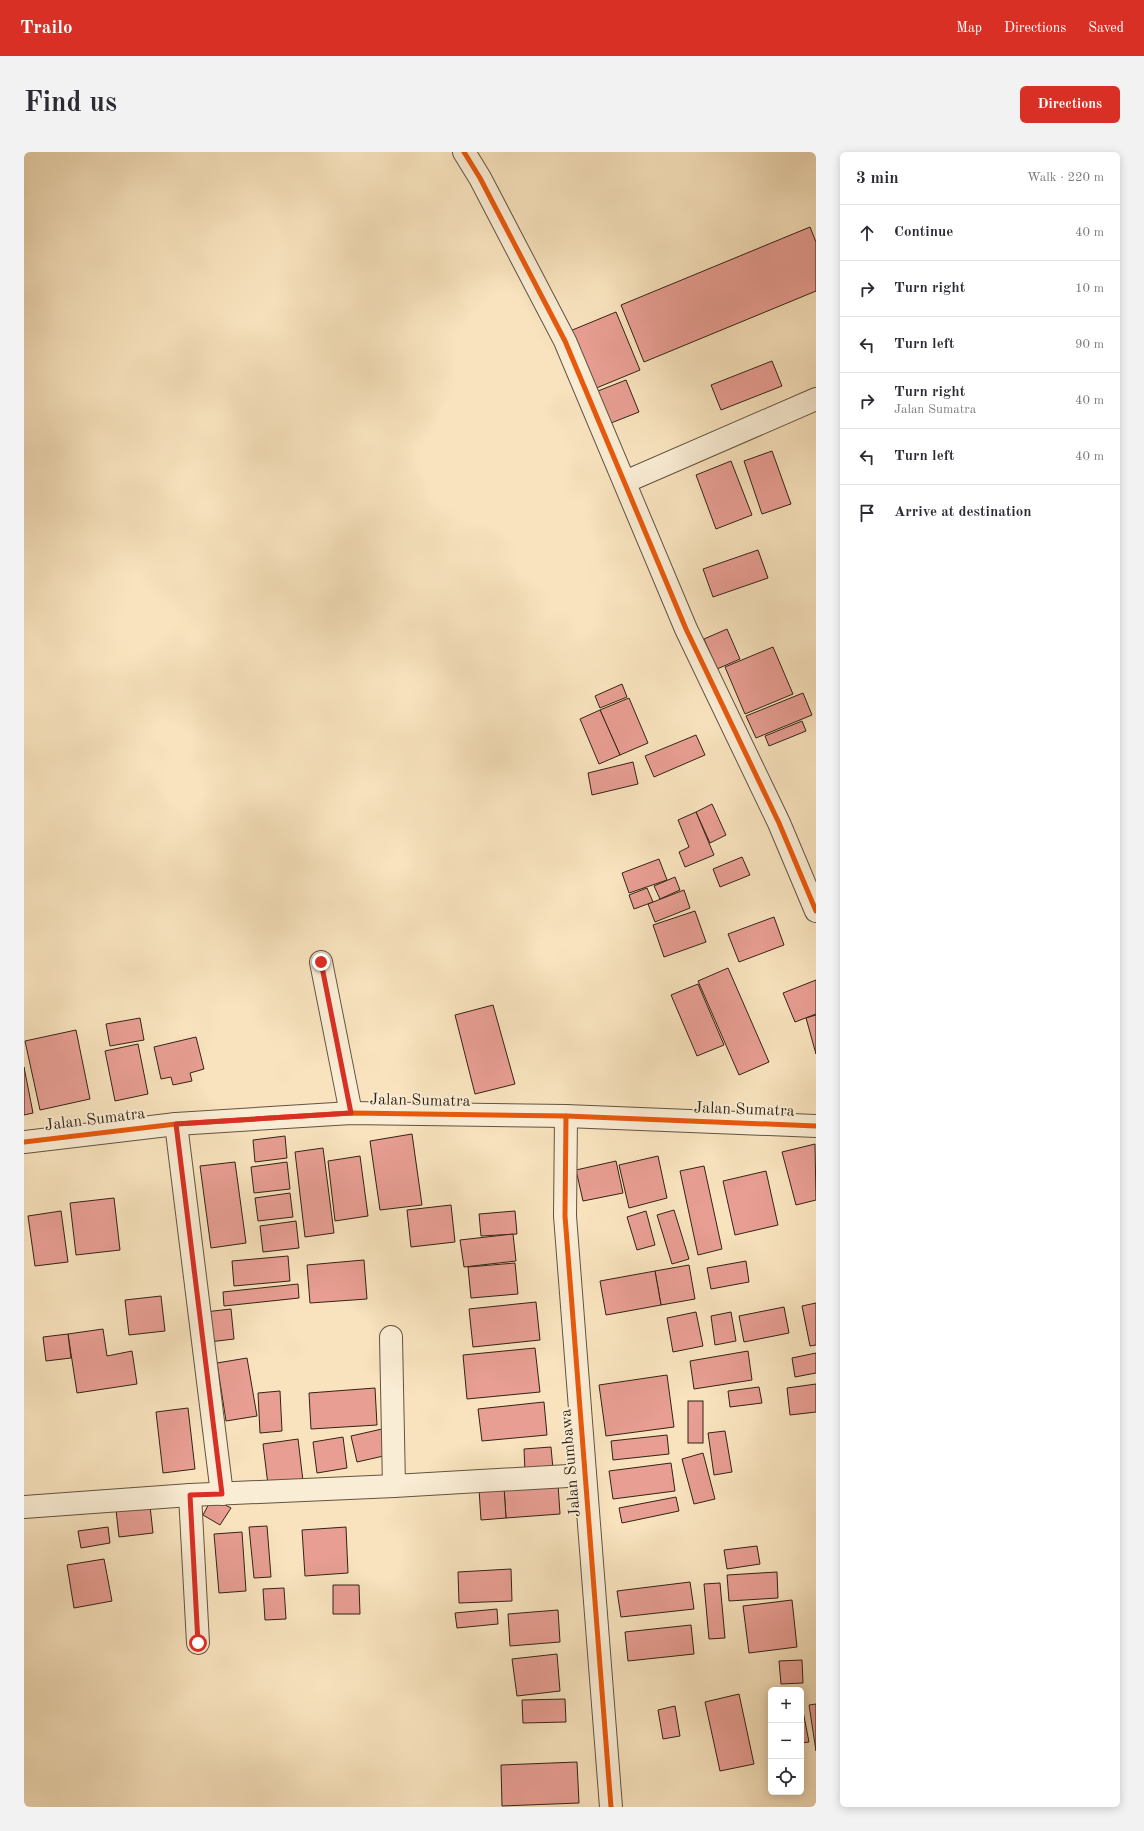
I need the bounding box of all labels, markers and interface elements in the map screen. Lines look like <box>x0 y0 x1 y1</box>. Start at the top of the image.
text: Trailo <box>20 19 73 38</box>
text: Map <box>956 21 982 35</box>
text: Directions <box>1004 21 1066 35</box>
text: Saved <box>1088 21 1124 35</box>
button: Directions <box>1020 86 1120 123</box>
text: Find us <box>24 90 117 118</box>
text: 3 min <box>856 170 899 187</box>
text: Walk · 220 m <box>1027 171 1104 184</box>
icon: ahead <box>856 222 878 244</box>
text: Continue <box>894 225 953 240</box>
text: 40 m <box>1075 226 1104 239</box>
icon: right <box>856 278 878 300</box>
text: Turn right <box>894 281 965 296</box>
text: 10 m <box>1075 282 1104 295</box>
icon: left <box>856 334 878 356</box>
text: Turn left <box>894 337 954 352</box>
text: 90 m <box>1075 338 1104 351</box>
text: Turn right <box>894 385 965 400</box>
icon: right <box>856 390 878 412</box>
text: 40 m <box>1075 394 1104 407</box>
text: Jalan Sumatra <box>894 403 976 416</box>
icon: left <box>856 446 878 468</box>
text: Turn left <box>894 449 954 464</box>
text: 40 m <box>1075 450 1104 463</box>
icon: arrive <box>856 502 878 524</box>
text: Arrive at destination <box>894 505 1032 520</box>
route end <box>312 953 330 971</box>
street label: Jalan Sumatra <box>369 1092 471 1110</box>
street label: Jalan Sumatra <box>693 1100 795 1120</box>
street label: Jalan Sumatra <box>44 1106 146 1134</box>
street label: Jalan Sumbawa <box>558 1408 584 1518</box>
route start <box>189 1634 207 1652</box>
map controls <box>768 1687 804 1795</box>
button: + <box>768 1687 804 1723</box>
button: − <box>768 1723 804 1759</box>
button: locate <box>768 1759 804 1795</box>

